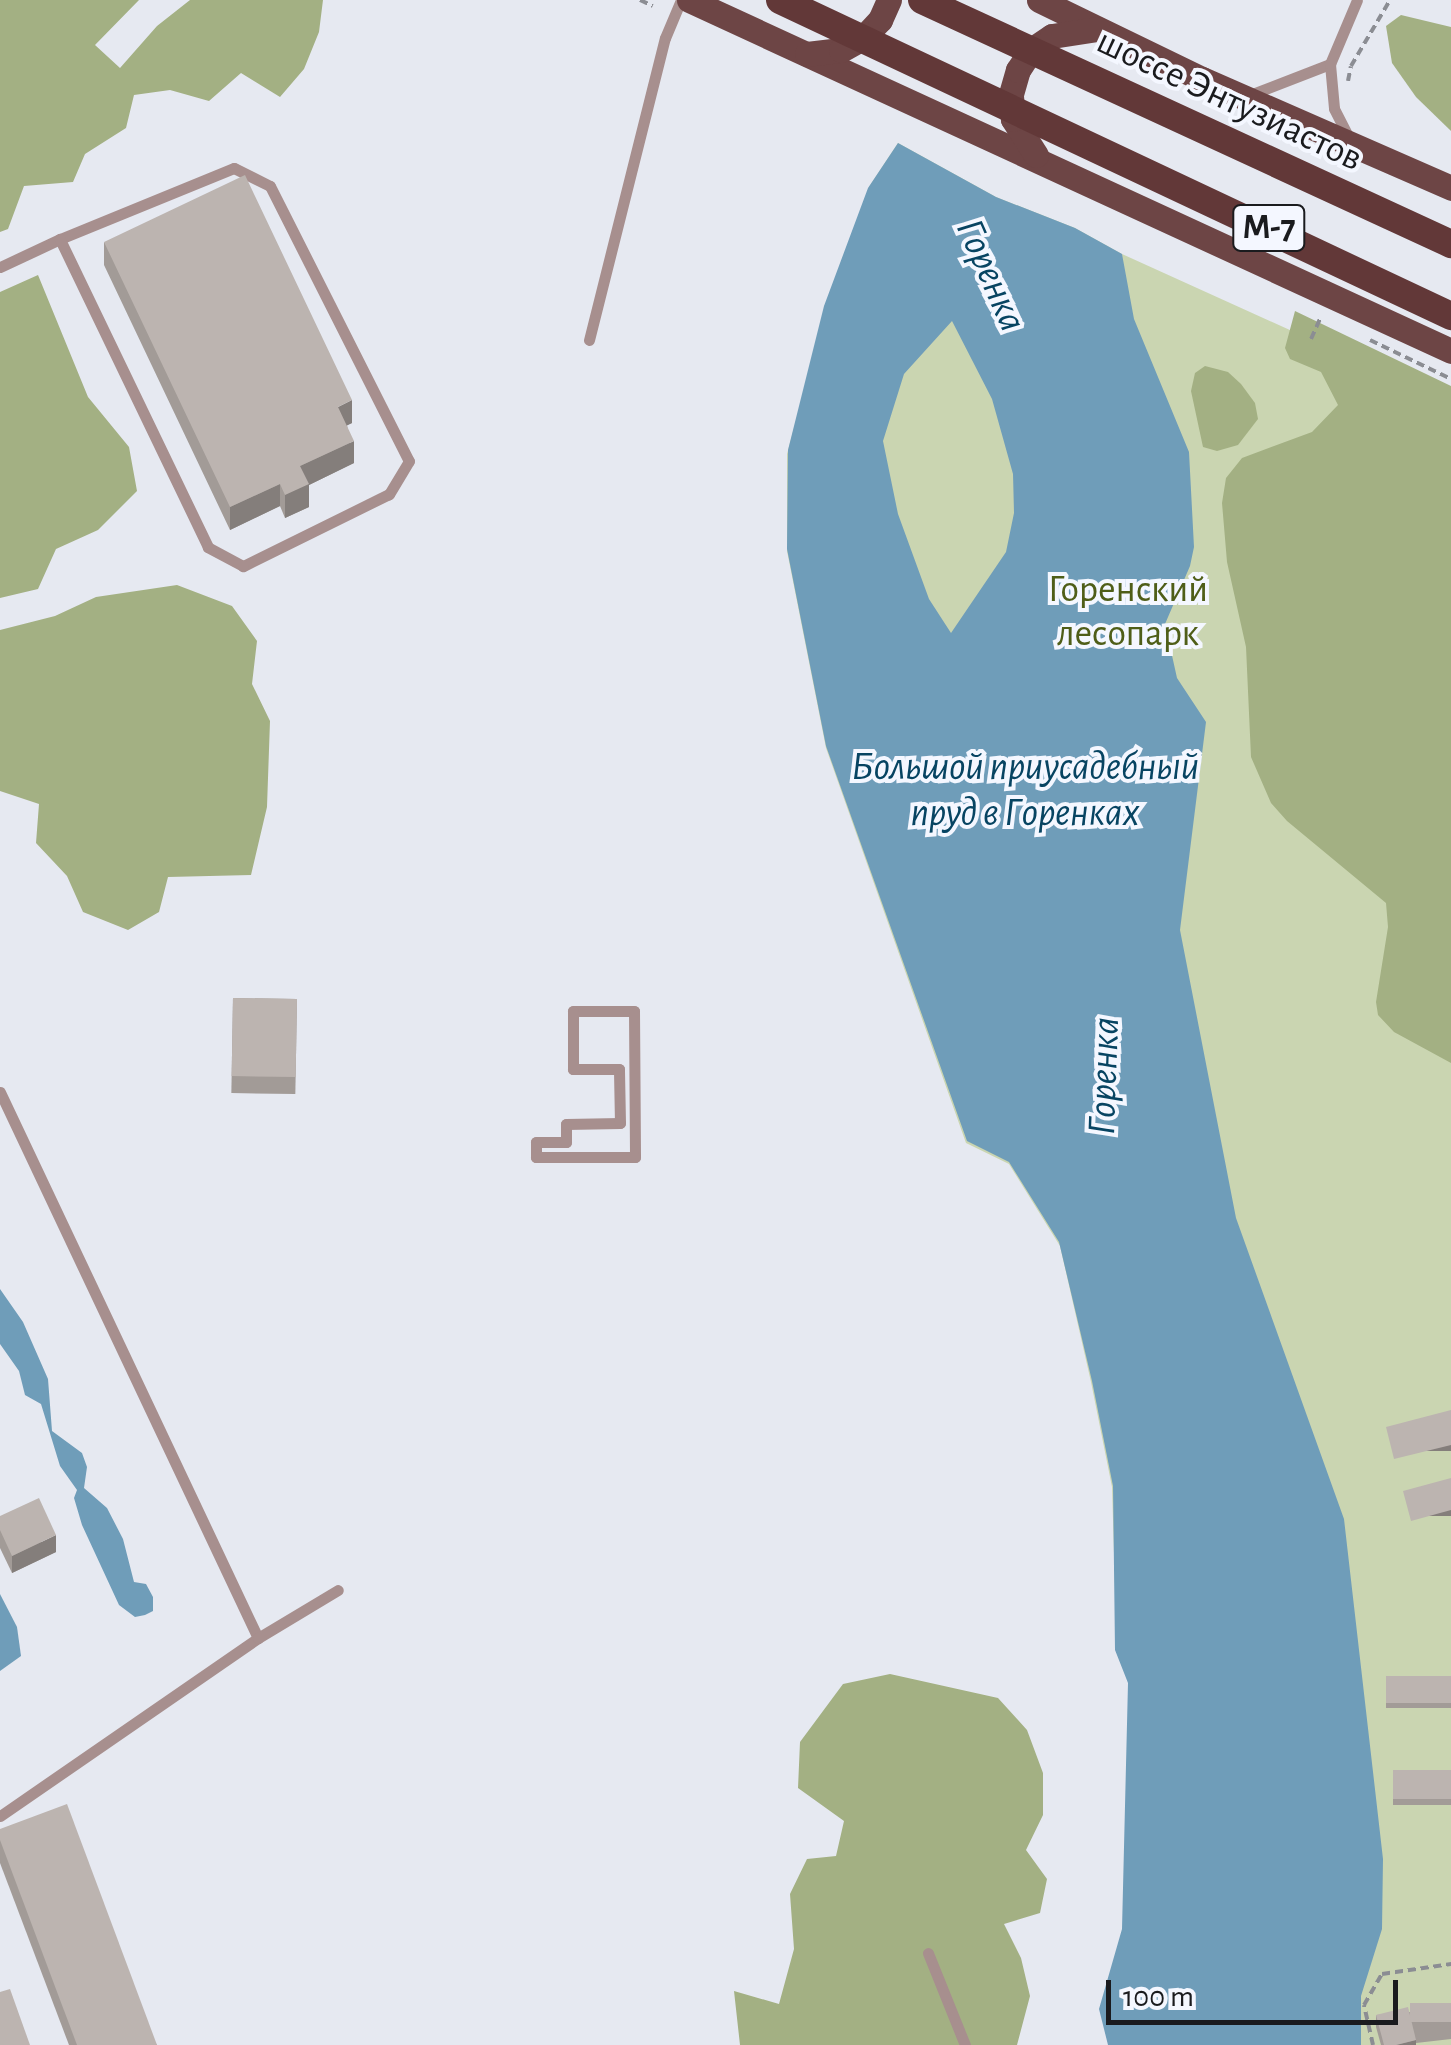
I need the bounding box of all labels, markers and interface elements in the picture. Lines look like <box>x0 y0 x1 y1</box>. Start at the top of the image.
street label: шоссе Энтузиастов <box>1089 19 1369 183</box>
road number: М-7 <box>1232 198 1306 258</box>
water label: Горенка <box>945 211 1037 339</box>
park label: Горенский лесопарк <box>1048 568 1208 658</box>
water label: Большой приусадебный пруд в Горенках <box>851 743 1199 837</box>
water label: Горенка <box>1078 1016 1130 1136</box>
scale bar <box>1111 1960 1404 2022</box>
text: 100 m <box>1123 1982 1194 2012</box>

